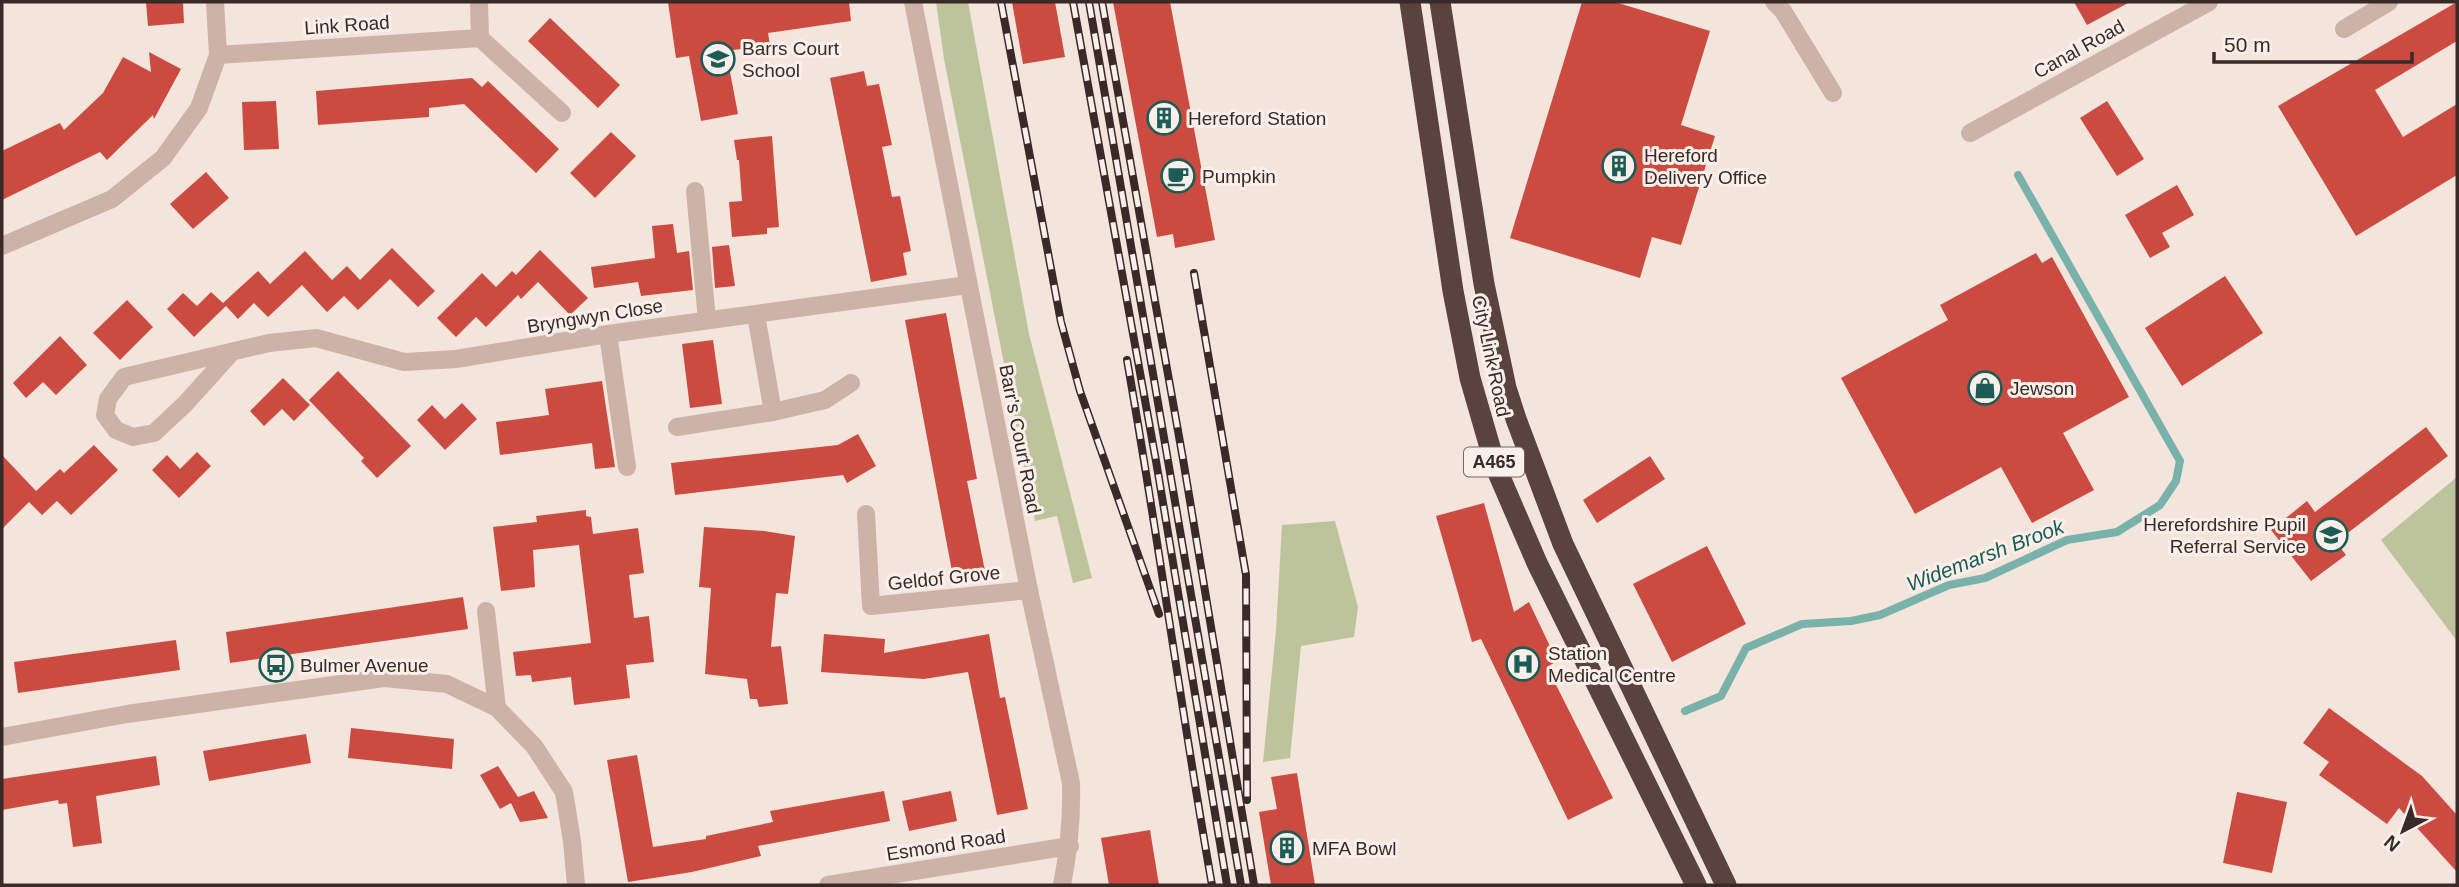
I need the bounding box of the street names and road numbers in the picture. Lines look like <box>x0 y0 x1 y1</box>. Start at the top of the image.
street label: Link Road <box>304 12 390 38</box>
street label: Canal Road <box>2030 15 2128 83</box>
street label: City Link Road <box>1468 293 1514 419</box>
street label: Bryngwyn Close <box>526 295 664 337</box>
street label: Barr's Court Road <box>995 363 1045 515</box>
road number: A465 <box>1464 448 1524 476</box>
street label: Geldof Grove <box>887 562 1001 594</box>
street label: Esmond Road <box>885 825 1007 865</box>

